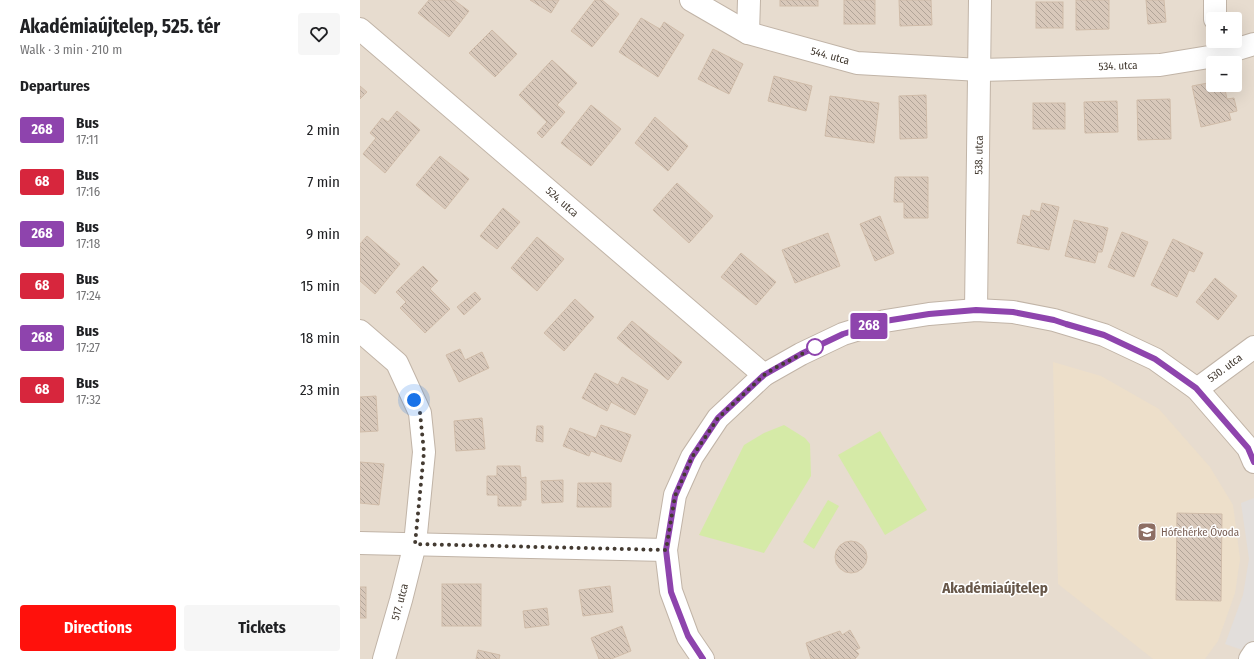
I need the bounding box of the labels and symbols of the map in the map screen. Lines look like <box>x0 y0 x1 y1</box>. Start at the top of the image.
street label: 544. utca <box>809 45 851 67</box>
street label: 534. utca <box>1098 59 1138 73</box>
street label: 538. utca <box>972 135 986 175</box>
street label: 524. utca <box>543 184 581 220</box>
line badge: 268 <box>846 313 892 339</box>
unlabelled marker <box>806 338 824 356</box>
street label: 530. utca <box>1205 351 1245 385</box>
your location <box>404 390 424 410</box>
school or university icon: Hófehérke Óvoda <box>1136 521 1158 543</box>
place label: Hófehérke Óvoda <box>1161 525 1239 539</box>
district label: Akadémiaújtelep <box>941 579 1048 597</box>
street label: 517. utca <box>389 582 411 622</box>

